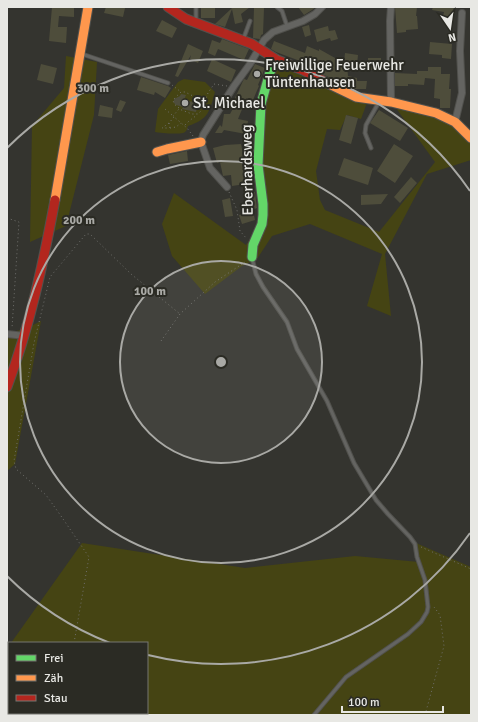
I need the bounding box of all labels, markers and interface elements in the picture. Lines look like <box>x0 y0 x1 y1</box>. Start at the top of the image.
north arrow <box>430 8 470 48</box>
text: N <box>447 30 457 44</box>
place label: Freiwillige Feuerwehr Tüntenhausen <box>265 56 404 91</box>
marker: Freiwillige Feuerwehr Tüntenhausen <box>252 69 262 79</box>
text: 300 m <box>77 81 109 96</box>
place label: St. Michael <box>193 94 265 112</box>
marker: St. Michael <box>180 98 190 108</box>
street label: Eberhardsweg <box>237 124 257 216</box>
text: 200 m <box>63 213 95 228</box>
text: 100 m <box>134 284 166 299</box>
centre of rings <box>214 355 228 369</box>
legend <box>8 642 148 714</box>
text: Frei <box>44 651 63 666</box>
text: Zäh <box>44 671 63 686</box>
scale bar <box>342 688 443 714</box>
text: Stau <box>44 691 68 706</box>
text: 100 m <box>348 695 380 710</box>

